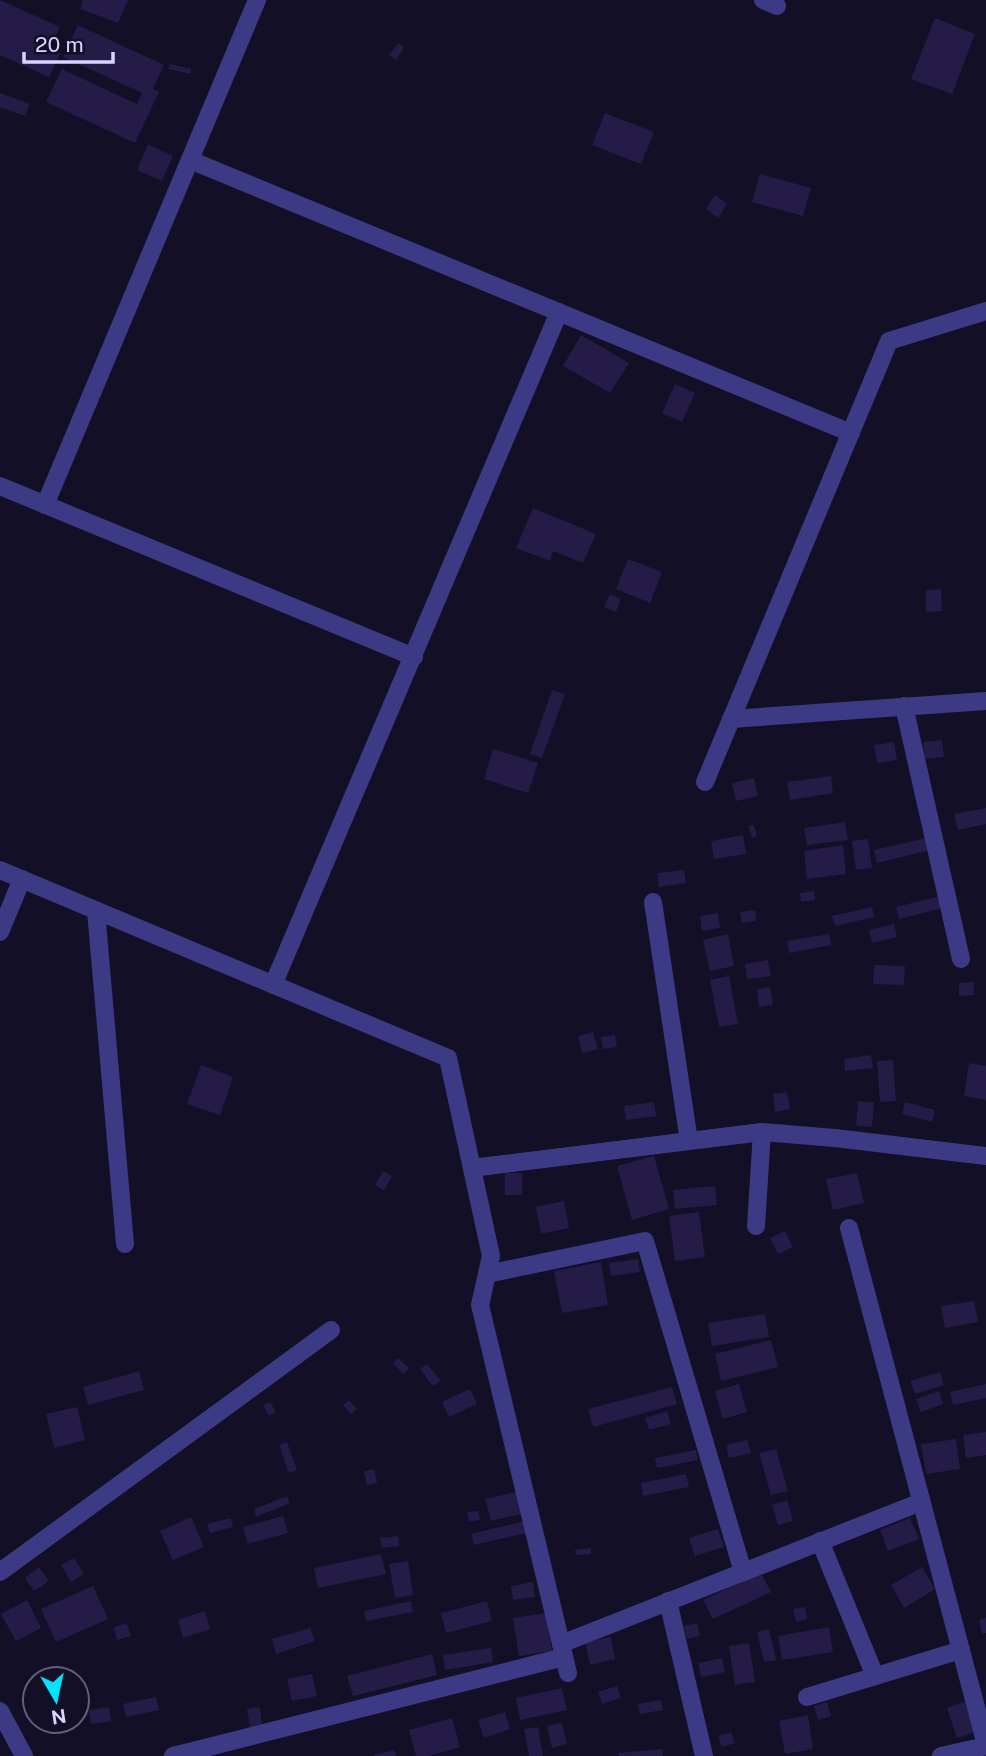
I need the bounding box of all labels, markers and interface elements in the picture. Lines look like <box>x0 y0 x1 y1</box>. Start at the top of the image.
scale bar <box>24 21 114 65</box>
text: 20 m <box>35 32 84 57</box>
north arrow <box>21 1665 91 1735</box>
text: N <box>50 1705 68 1729</box>

